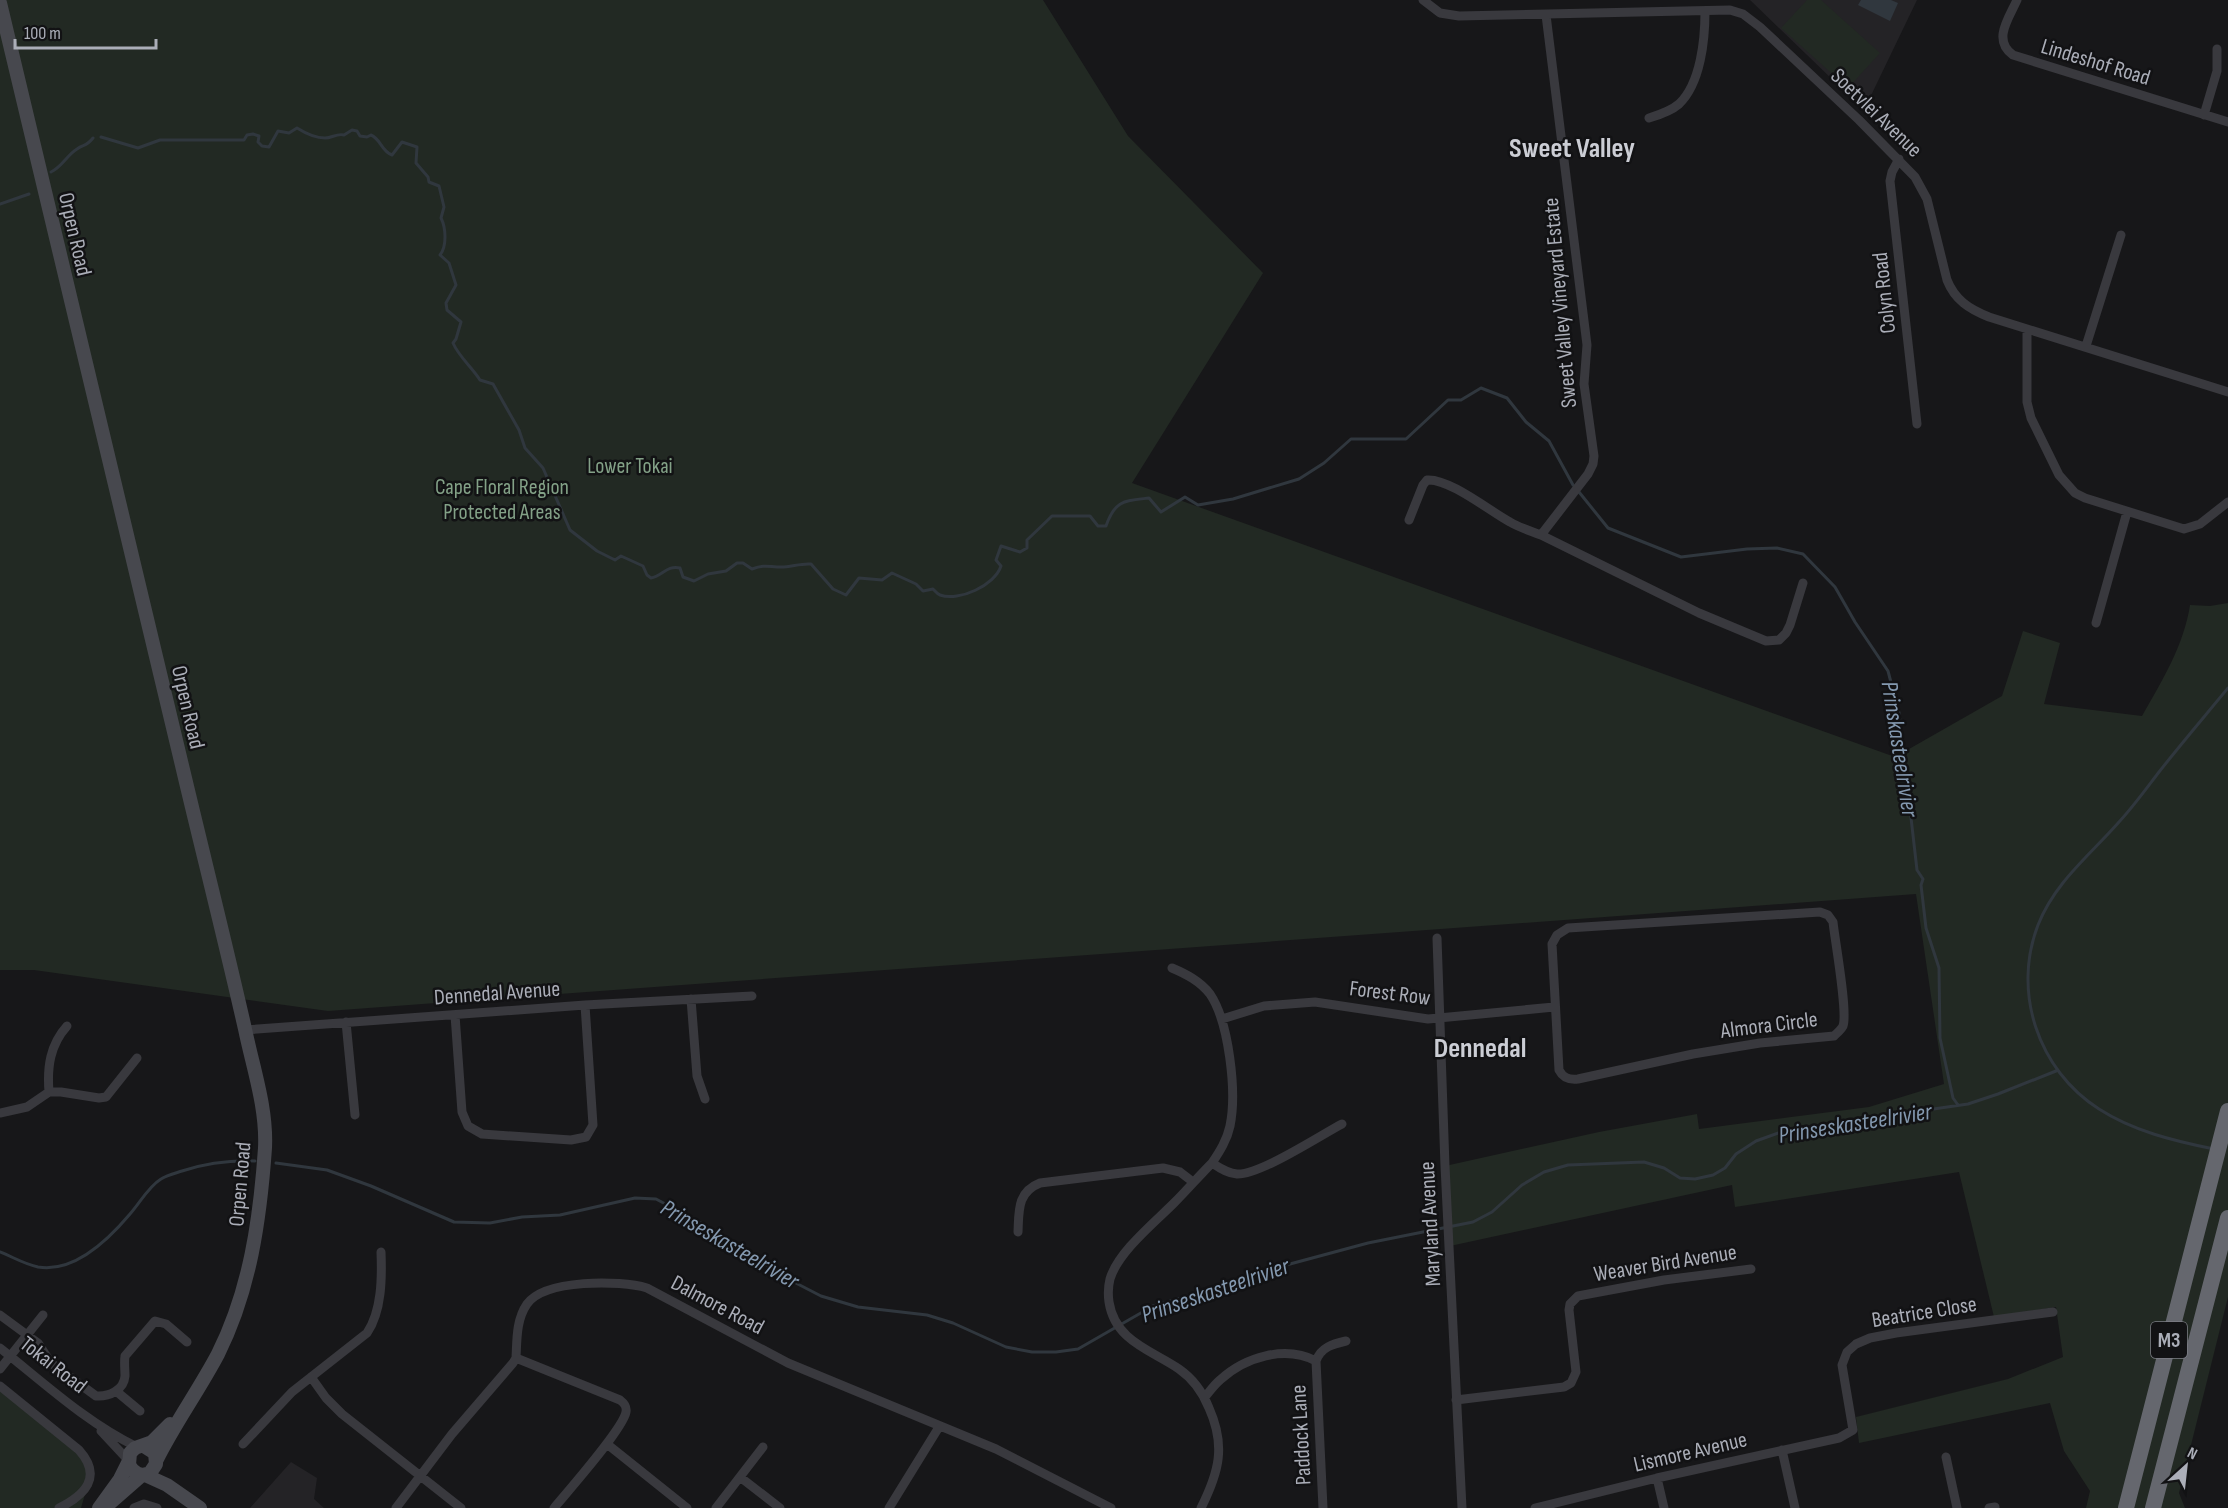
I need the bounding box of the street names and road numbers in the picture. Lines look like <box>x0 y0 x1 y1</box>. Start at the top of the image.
street label: Lindeshof Road <box>2038 33 2153 92</box>
street label: Soetvlei Avenue <box>1825 63 1927 163</box>
street label: Orpen Road <box>52 190 97 279</box>
street label: Sweet Valley Vineyard Estate <box>1538 197 1583 409</box>
street label: Colyn Road <box>1867 251 1902 335</box>
street label: Orpen Road <box>165 663 210 752</box>
street label: Forest Row <box>1348 975 1432 1012</box>
street label: Dennedal Avenue <box>433 976 561 1011</box>
street label: Almora Circle <box>1718 1006 1819 1045</box>
street label: Orpen Road <box>223 1141 258 1227</box>
street label: Maryland Avenue <box>1414 1161 1447 1287</box>
street label: Weaver Bird Avenue <box>1592 1239 1739 1288</box>
street label: Dalmore Road <box>666 1270 768 1341</box>
street label: Beatrice Close <box>1870 1291 1979 1334</box>
road number: M3 <box>2151 1322 2187 1358</box>
street label: Tokai Road <box>14 1331 92 1400</box>
street label: Paddock Lane <box>1285 1384 1318 1486</box>
street label: Lismore Avenue <box>1631 1426 1750 1479</box>

